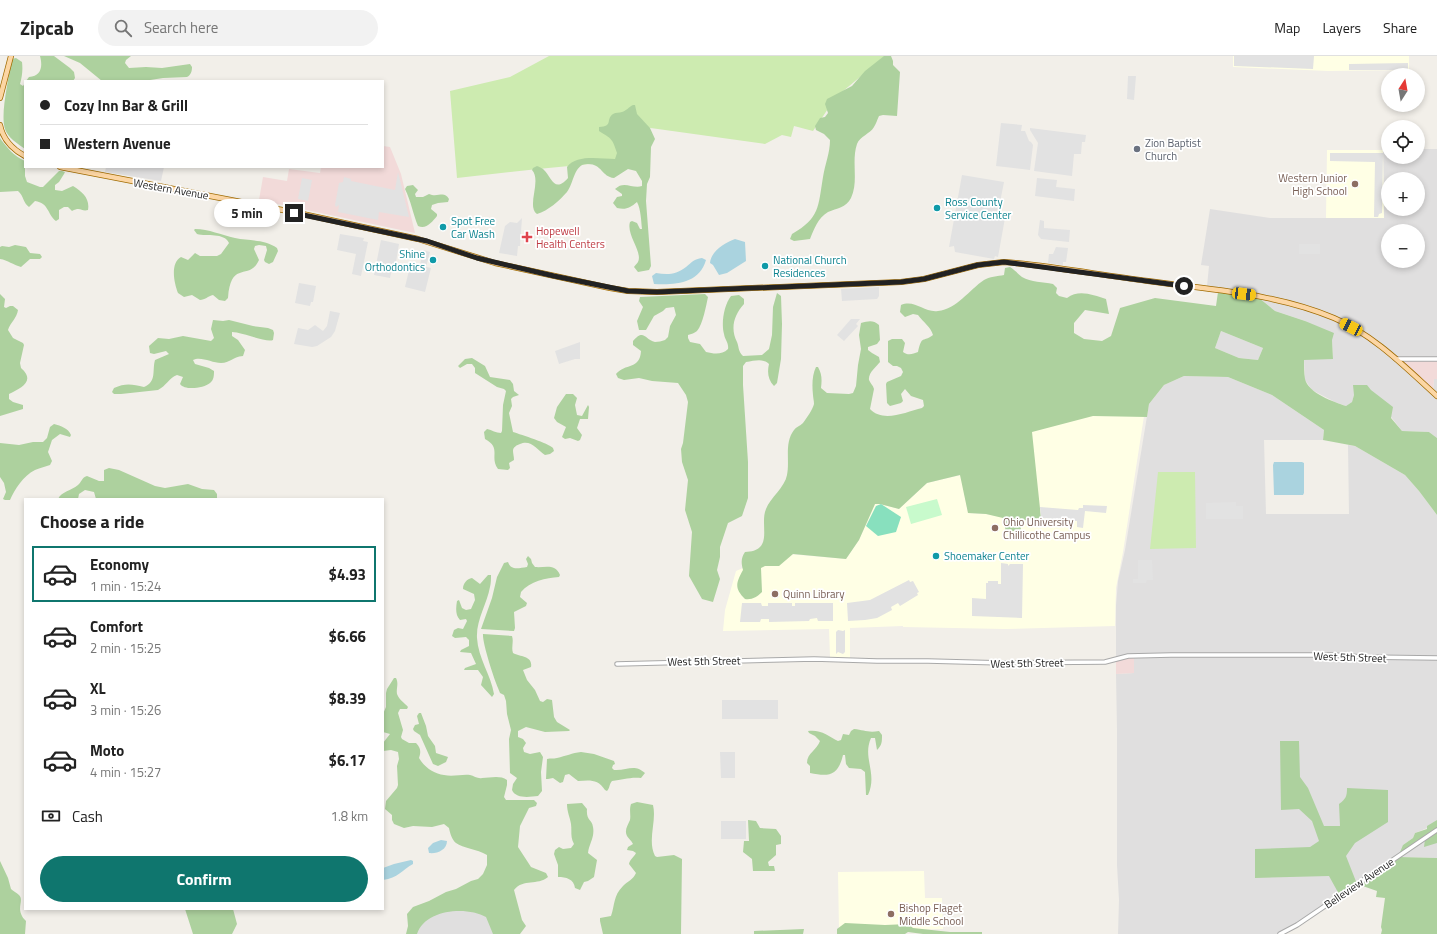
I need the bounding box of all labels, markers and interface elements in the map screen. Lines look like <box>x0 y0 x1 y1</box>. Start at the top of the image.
search box <box>98 10 378 46</box>
text: Zipcab <box>20 13 74 42</box>
text: Search here <box>144 16 218 39</box>
icon: search <box>112 17 134 39</box>
text: Map <box>1274 17 1300 38</box>
text: Layers <box>1322 17 1361 38</box>
text: Share <box>1383 17 1417 38</box>
north arrow <box>1381 68 1425 112</box>
map controls <box>1381 68 1425 268</box>
text: Cozy Inn Bar & Grill <box>64 94 188 117</box>
button: locate <box>1381 120 1425 164</box>
text: Western Avenue <box>64 132 171 155</box>
place label: Zion Baptist Church <box>1145 135 1201 164</box>
marker: Zion Baptist Church <box>1132 144 1142 154</box>
place label: Western Junior High School <box>1278 170 1347 199</box>
button: + <box>1381 172 1425 216</box>
street label: Western Avenue <box>132 175 210 204</box>
marker: Western Junior High School <box>1350 179 1360 189</box>
place label: Ross County Service Center <box>945 194 1011 223</box>
callout: 5 min <box>214 199 280 227</box>
text: 5 min <box>231 203 263 223</box>
marker: Ross County Service Center <box>932 203 942 213</box>
route end <box>285 204 303 222</box>
place label: Spot Free Car Wash <box>451 213 496 242</box>
marker: Spot Free Car Wash <box>438 222 448 232</box>
place label: Hopewell Health Centers <box>536 223 605 252</box>
button: − <box>1381 224 1425 268</box>
marker: Hopewell Health Centers <box>521 231 533 243</box>
place label: Shine Orthodontics <box>365 246 425 275</box>
place label: National Church Residences <box>773 252 847 281</box>
marker: Shine Orthodontics <box>428 255 438 265</box>
marker: National Church Residences <box>760 261 770 271</box>
route start <box>1175 277 1193 295</box>
car <box>1231 287 1257 301</box>
car <box>1338 316 1364 338</box>
text: Choose a ride <box>40 508 144 535</box>
place label: Ohio University Chillicothe Campus <box>1003 514 1090 543</box>
marker: Ohio University Chillicothe Campus <box>990 523 1000 533</box>
place label: Shoemaker Center <box>944 548 1030 564</box>
marker: Shoemaker Center <box>931 551 941 561</box>
text: Economy <box>90 553 149 576</box>
icon: car <box>42 556 78 592</box>
text: $4.93 <box>329 563 366 586</box>
text: 1 min · 15:24 <box>90 576 161 596</box>
place label: Quinn Library <box>783 586 845 602</box>
marker: Quinn Library <box>770 589 780 599</box>
text: Comfort <box>90 615 143 638</box>
icon: car <box>42 618 78 654</box>
text: $6.66 <box>329 625 366 648</box>
text: 2 min · 15:25 <box>90 638 161 658</box>
street label: West 5th Street <box>1313 648 1387 666</box>
street label: West 5th Street <box>667 652 741 670</box>
street label: West 5th Street <box>990 654 1064 672</box>
text: XL <box>90 677 106 700</box>
icon: car <box>42 680 78 716</box>
text: $8.39 <box>329 687 366 710</box>
text: 3 min · 15:26 <box>90 700 161 720</box>
text: Moto <box>90 739 124 762</box>
icon: car <box>42 742 78 778</box>
text: $6.17 <box>329 749 366 772</box>
text: 4 min · 15:27 <box>90 762 161 782</box>
icon: cash <box>40 805 62 827</box>
text: Cash <box>72 805 103 828</box>
text: 1.8 km <box>331 806 368 826</box>
street label: Belleview Avenue <box>1321 853 1398 912</box>
button: Confirm <box>40 856 368 902</box>
place label: Bishop Flaget Middle School <box>899 900 964 929</box>
marker: Bishop Flaget Middle School <box>886 909 896 919</box>

